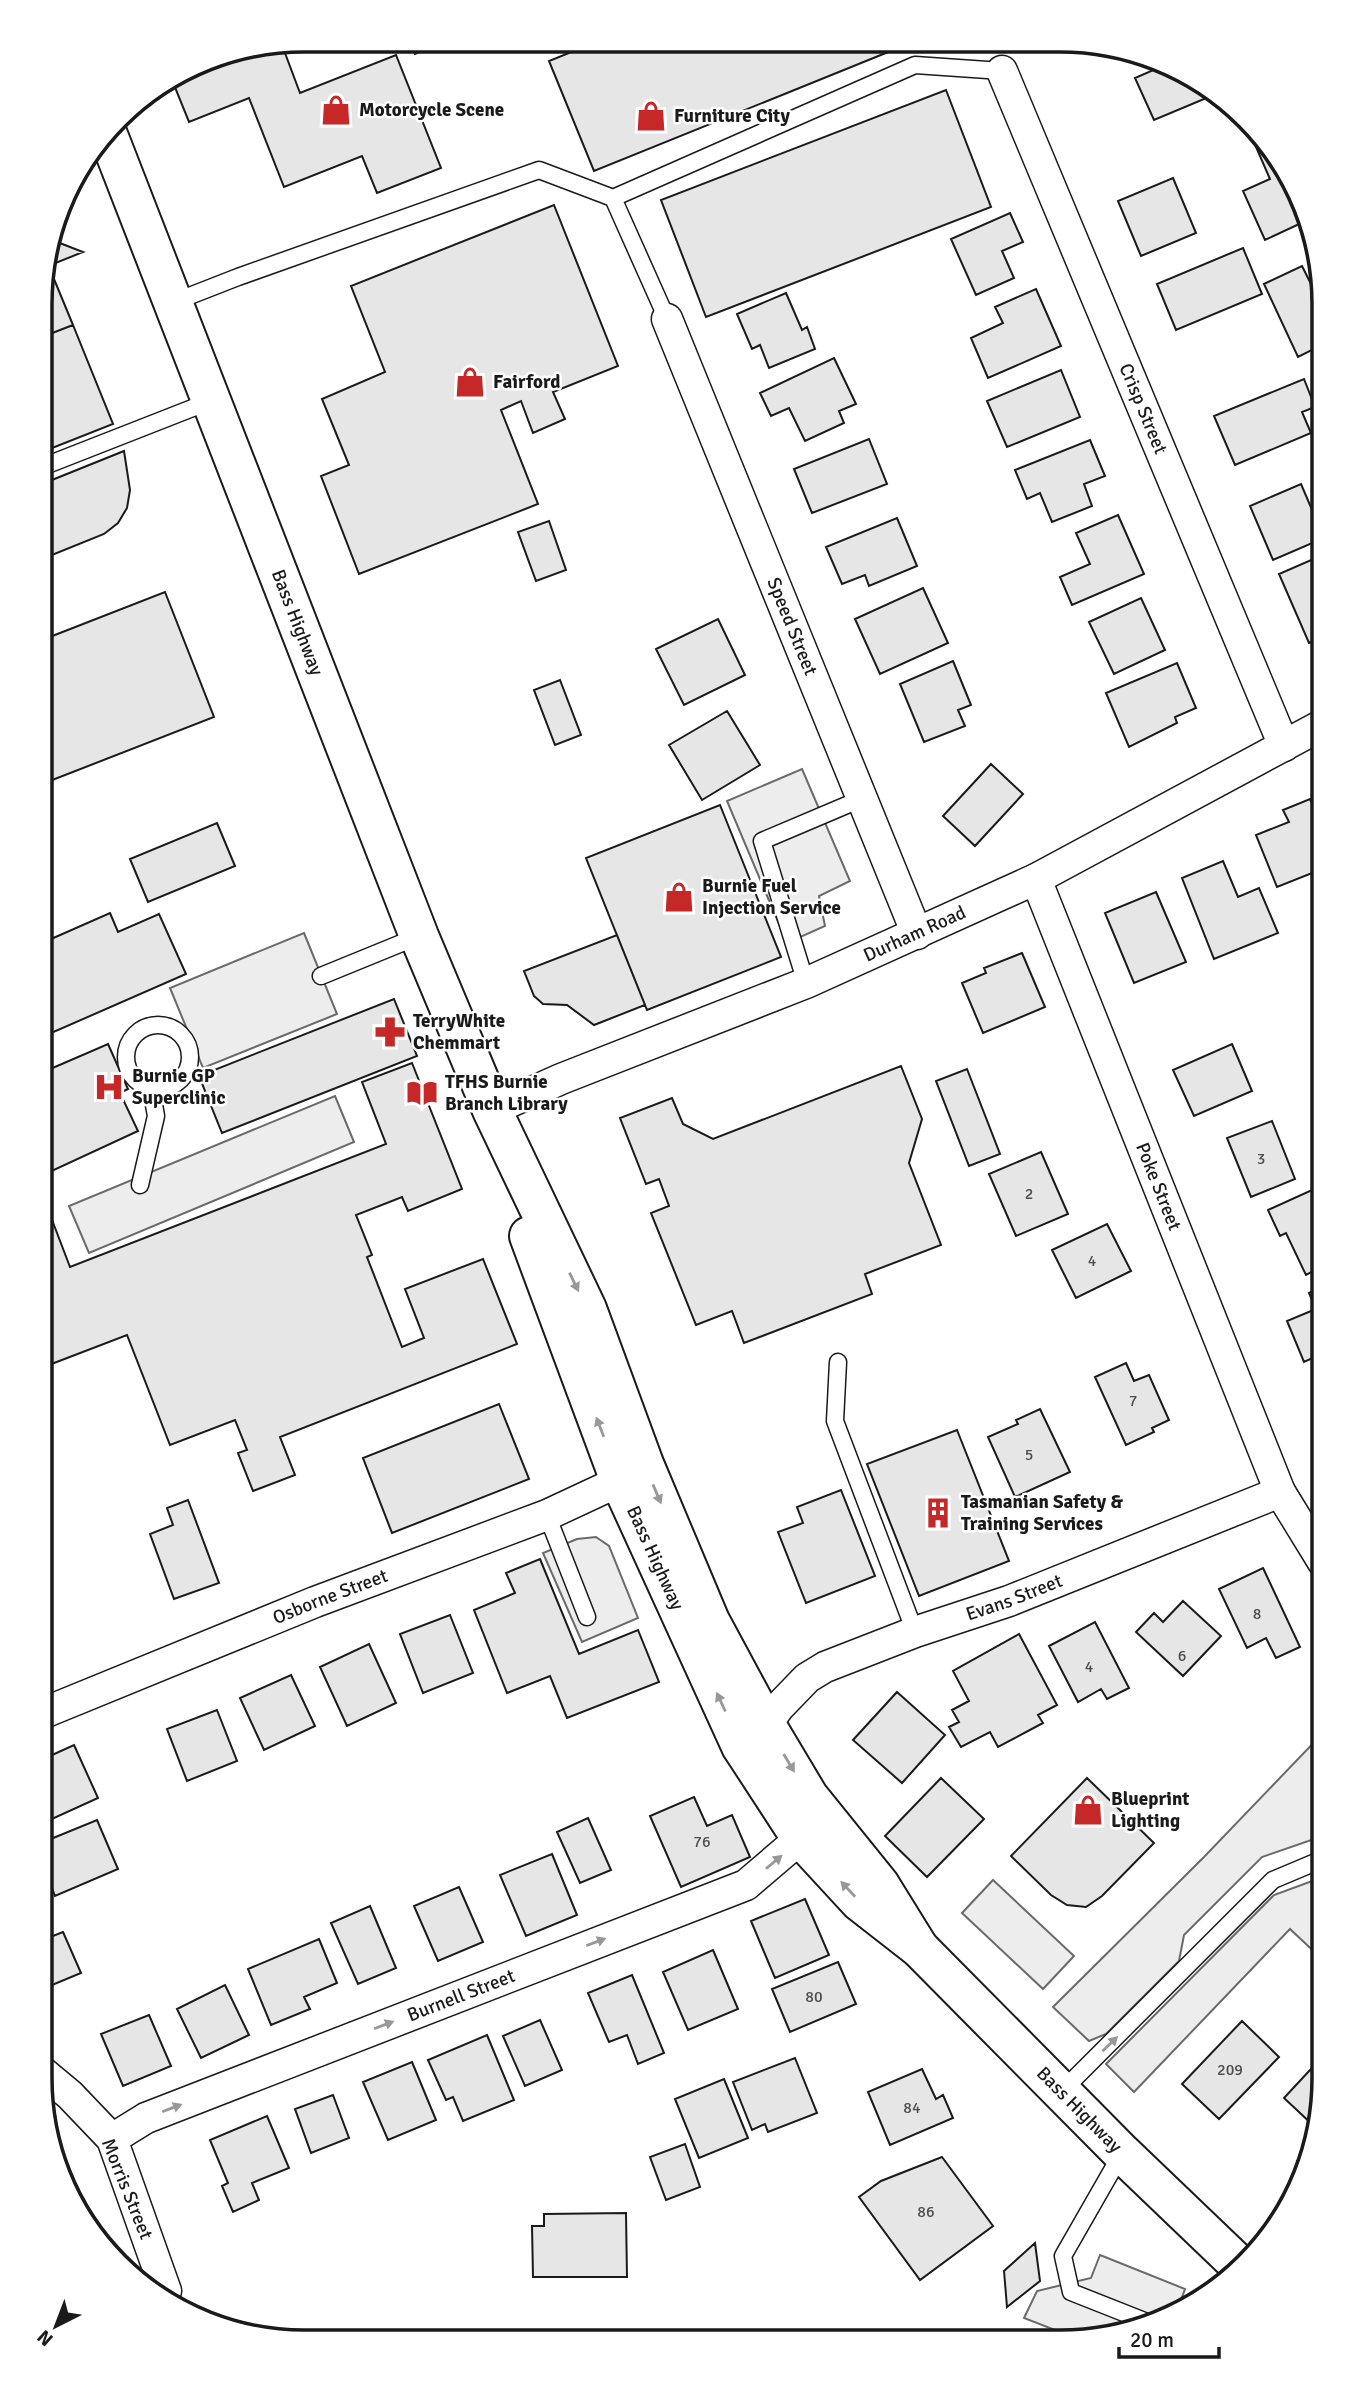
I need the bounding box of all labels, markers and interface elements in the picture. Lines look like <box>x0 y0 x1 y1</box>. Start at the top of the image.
shop icon: Motorcycle Scene <box>319 93 353 127</box>
place label: Motorcycle Scene <box>359 98 504 122</box>
shop icon: Furniture City <box>634 99 668 133</box>
place label: Furniture City <box>674 104 790 128</box>
street label: Crisp Street <box>1113 360 1173 458</box>
shop icon: Fairford <box>453 365 487 399</box>
place label: Fairford <box>493 370 560 394</box>
street label: Bass Highway <box>266 566 329 679</box>
street label: Speed Street <box>761 574 823 679</box>
place label: Burnie Fuel Injection Service <box>702 874 841 920</box>
shop icon: Burnie Fuel Injection Service <box>662 880 696 914</box>
street label: Durham Road <box>860 900 970 967</box>
place label: TerryWhite Chemmart <box>413 1009 505 1055</box>
pharmacy icon: TerryWhite Chemmart <box>373 1015 407 1049</box>
place label: Burnie GP Superclinic <box>132 1064 225 1110</box>
hospital icon: Burnie GP Superclinic <box>92 1070 126 1104</box>
place label: TFHS Burnie Branch Library <box>445 1070 568 1116</box>
library icon: TFHS Burnie Branch Library <box>405 1076 439 1110</box>
street label: Poke Street <box>1130 1139 1187 1234</box>
house number: 3 <box>1257 1149 1265 1169</box>
house number: 2 <box>1025 1184 1033 1204</box>
house number: 4 <box>1088 1251 1097 1271</box>
one-way arrow <box>568 1272 580 1292</box>
house number: 7 <box>1129 1391 1137 1411</box>
one-way arrow <box>594 1416 605 1437</box>
house number: 5 <box>1025 1445 1033 1465</box>
one-way arrow <box>652 1483 663 1504</box>
place label: Tasmanian Safety & Training Services <box>961 1490 1123 1536</box>
building icon: Tasmanian Safety & Training Services <box>921 1496 955 1530</box>
street label: Bass Highway <box>621 1502 689 1614</box>
street label: Osborne Street <box>269 1564 391 1630</box>
street label: Evans Street <box>963 1569 1066 1626</box>
house number: 8 <box>1253 1604 1261 1624</box>
house number: 6 <box>1178 1646 1186 1666</box>
house number: 4 <box>1085 1657 1094 1677</box>
one-way arrow <box>715 1692 727 1712</box>
one-way arrow <box>783 1754 796 1773</box>
place label: Blueprint Lighting <box>1111 1787 1190 1833</box>
shop icon: Blueprint Lighting <box>1071 1793 1105 1827</box>
house number: 76 <box>693 1832 711 1852</box>
one-way arrow <box>765 1854 783 1870</box>
one-way arrow <box>840 1880 856 1898</box>
one-way arrow <box>586 1937 607 1948</box>
street label: Burnell Street <box>404 1964 519 2027</box>
house number: 80 <box>805 1987 823 2007</box>
one-way arrow <box>374 2020 395 2031</box>
one-way arrow <box>1101 2036 1118 2052</box>
house number: 209 <box>1217 2060 1243 2080</box>
street label: Bass Highway <box>1031 2062 1127 2158</box>
house number: 84 <box>903 2098 921 2118</box>
one-way arrow <box>162 2103 183 2114</box>
street label: Morris Street <box>96 2135 158 2243</box>
house number: 86 <box>917 2202 935 2222</box>
north arrow <box>21 2291 91 2361</box>
scale bar <box>1119 2316 1219 2360</box>
text: N <box>32 2325 58 2351</box>
text: 20 m <box>1130 2327 1174 2353</box>

